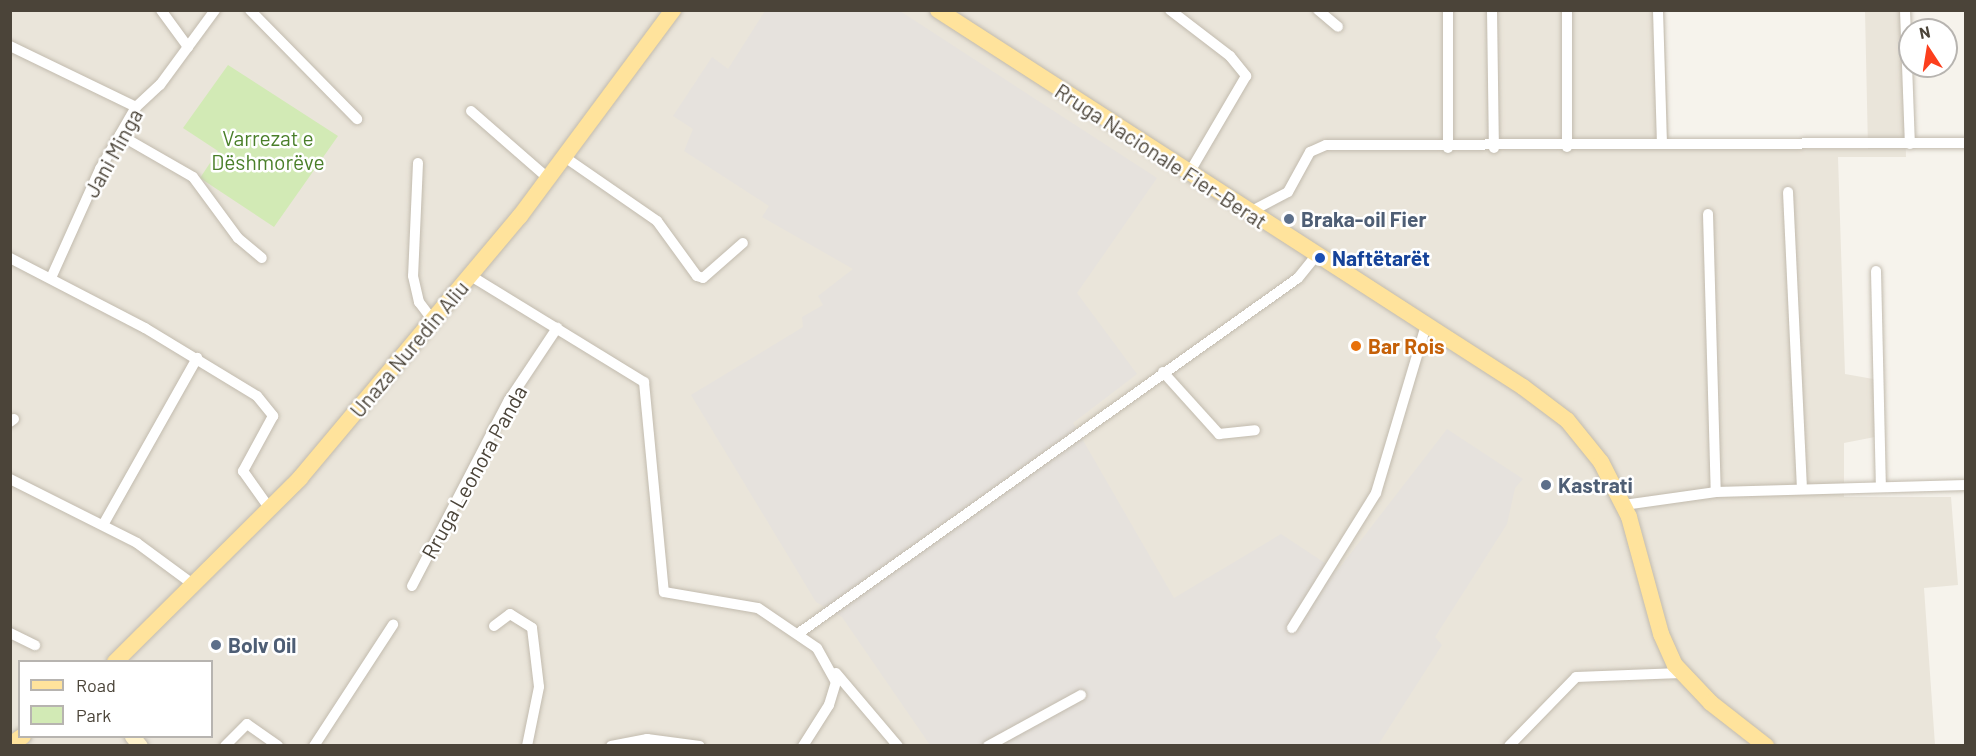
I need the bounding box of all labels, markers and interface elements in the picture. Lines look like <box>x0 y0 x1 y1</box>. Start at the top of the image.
north arrow <box>1898 18 1958 78</box>
text: N <box>1917 21 1932 42</box>
street label: Rruga Nacionale Fier-Berat <box>1050 78 1272 234</box>
street label: Jani Minga <box>78 104 148 202</box>
park label: Varrezat e Dëshmorëve <box>211 125 325 175</box>
place label: Braka-oil Fier <box>1301 206 1426 232</box>
marker: Braka-oil Fier <box>1282 212 1296 226</box>
place label: Naftëtarët <box>1332 245 1430 271</box>
marker: Naftëtarët <box>1313 251 1327 265</box>
street label: Unaza Nuredin Aliu <box>345 276 473 422</box>
place label: Bar Rois <box>1368 333 1445 359</box>
marker: Bar Rois <box>1349 339 1363 353</box>
street label: Rruga Leonora Panda <box>416 381 532 563</box>
place label: Kastrati <box>1558 472 1633 498</box>
marker: Kastrati <box>1539 478 1553 492</box>
place label: Bolv Oil <box>228 632 296 658</box>
marker: Bolv Oil <box>209 638 223 652</box>
legend <box>18 660 213 738</box>
text: Road <box>76 674 116 696</box>
text: Park <box>76 704 111 726</box>

